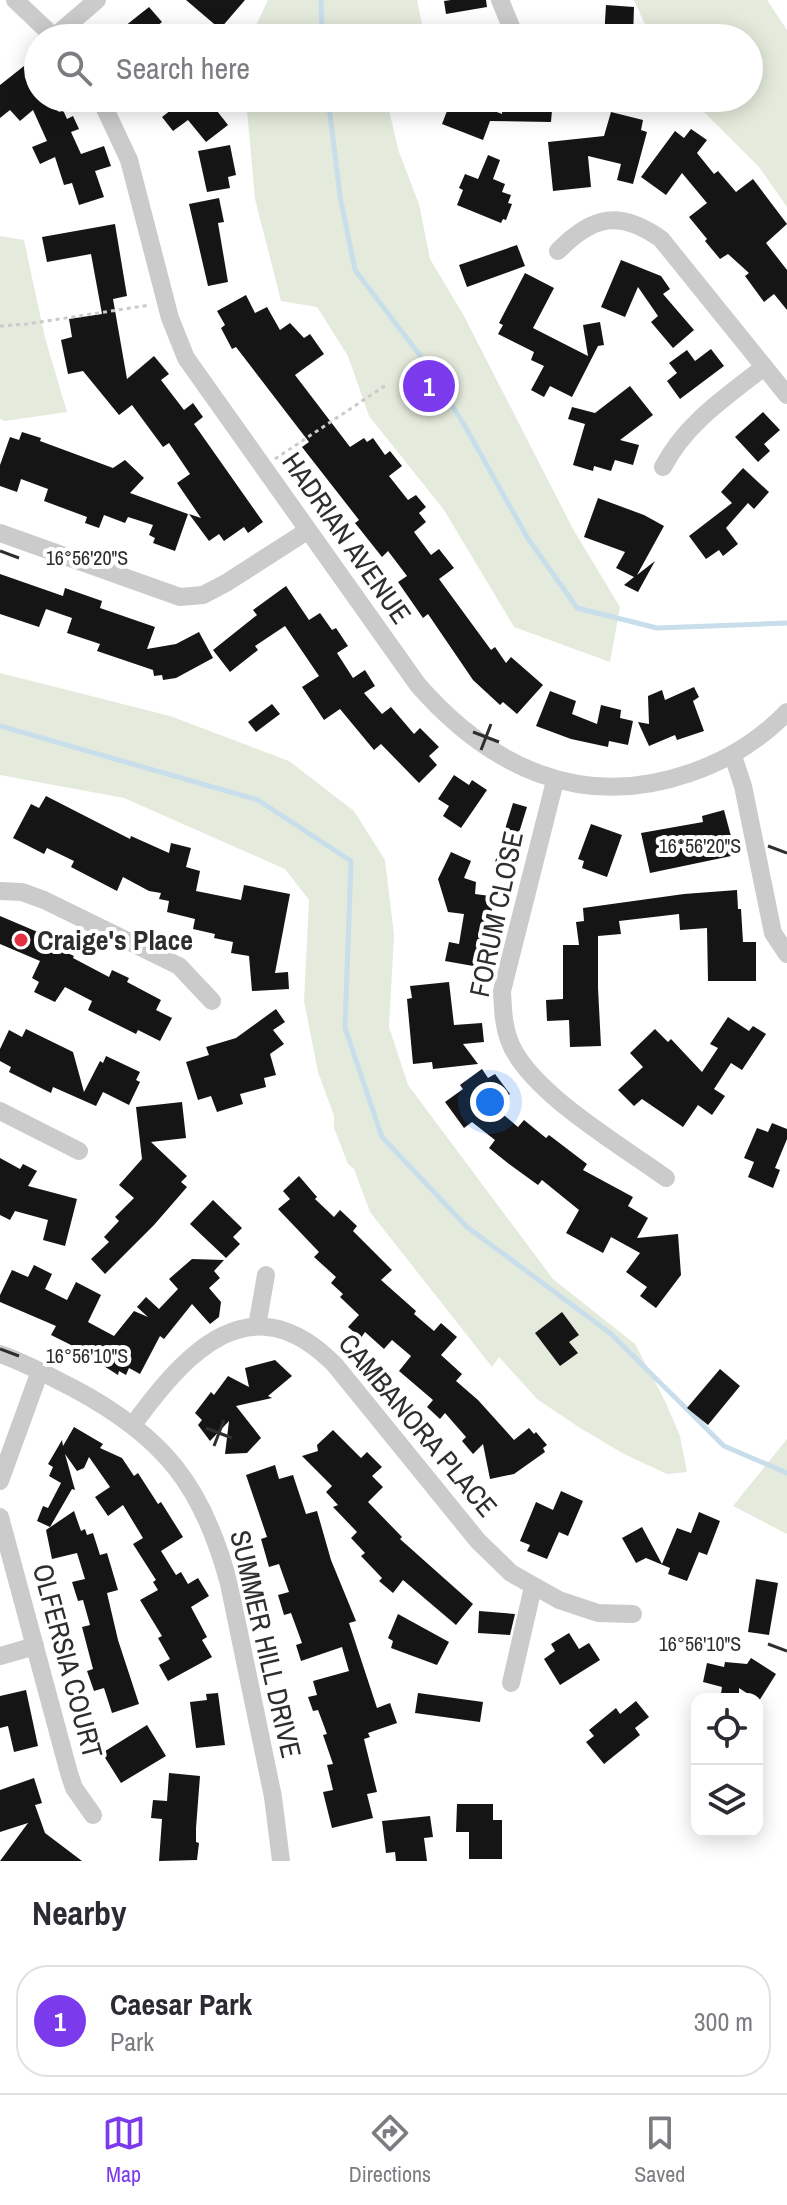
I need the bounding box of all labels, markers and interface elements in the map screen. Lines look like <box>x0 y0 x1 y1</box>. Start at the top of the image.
search box <box>24 24 763 112</box>
icon: search <box>52 46 96 90</box>
text: Search here <box>116 48 250 88</box>
pin: 1 <box>403 356 455 416</box>
street label: HADRIAN AVENUE <box>274 445 420 631</box>
text: 16°56'20"S <box>46 544 128 571</box>
street label: FORUM CLOSE <box>460 828 532 1000</box>
text: 16°56'20"S <box>659 832 741 859</box>
place label: Craige's Place <box>37 921 193 959</box>
marker: Craige's Place <box>12 931 30 949</box>
your location <box>470 1082 510 1122</box>
street label: CAMBANORA PLACE <box>330 1325 506 1525</box>
text: 16°56'10"S <box>46 1342 128 1369</box>
street label: SUMMER HILL DRIVE <box>221 1526 311 1762</box>
street label: OLFERSIA COURT <box>24 1560 112 1762</box>
text: 16°56'10"S <box>659 1630 741 1657</box>
map controls <box>691 1693 763 1837</box>
button: locate <box>691 1693 763 1765</box>
button: layers <box>691 1765 763 1837</box>
text: Nearby <box>32 1890 127 1936</box>
text: Caesar Park <box>110 1984 252 2024</box>
text: 1 <box>54 2004 66 2039</box>
text: 300 m <box>694 2004 753 2039</box>
text: Park <box>110 2024 154 2059</box>
tab: Map <box>102 2111 146 2189</box>
tab: Directions <box>349 2111 431 2189</box>
tab: Saved <box>634 2111 685 2189</box>

